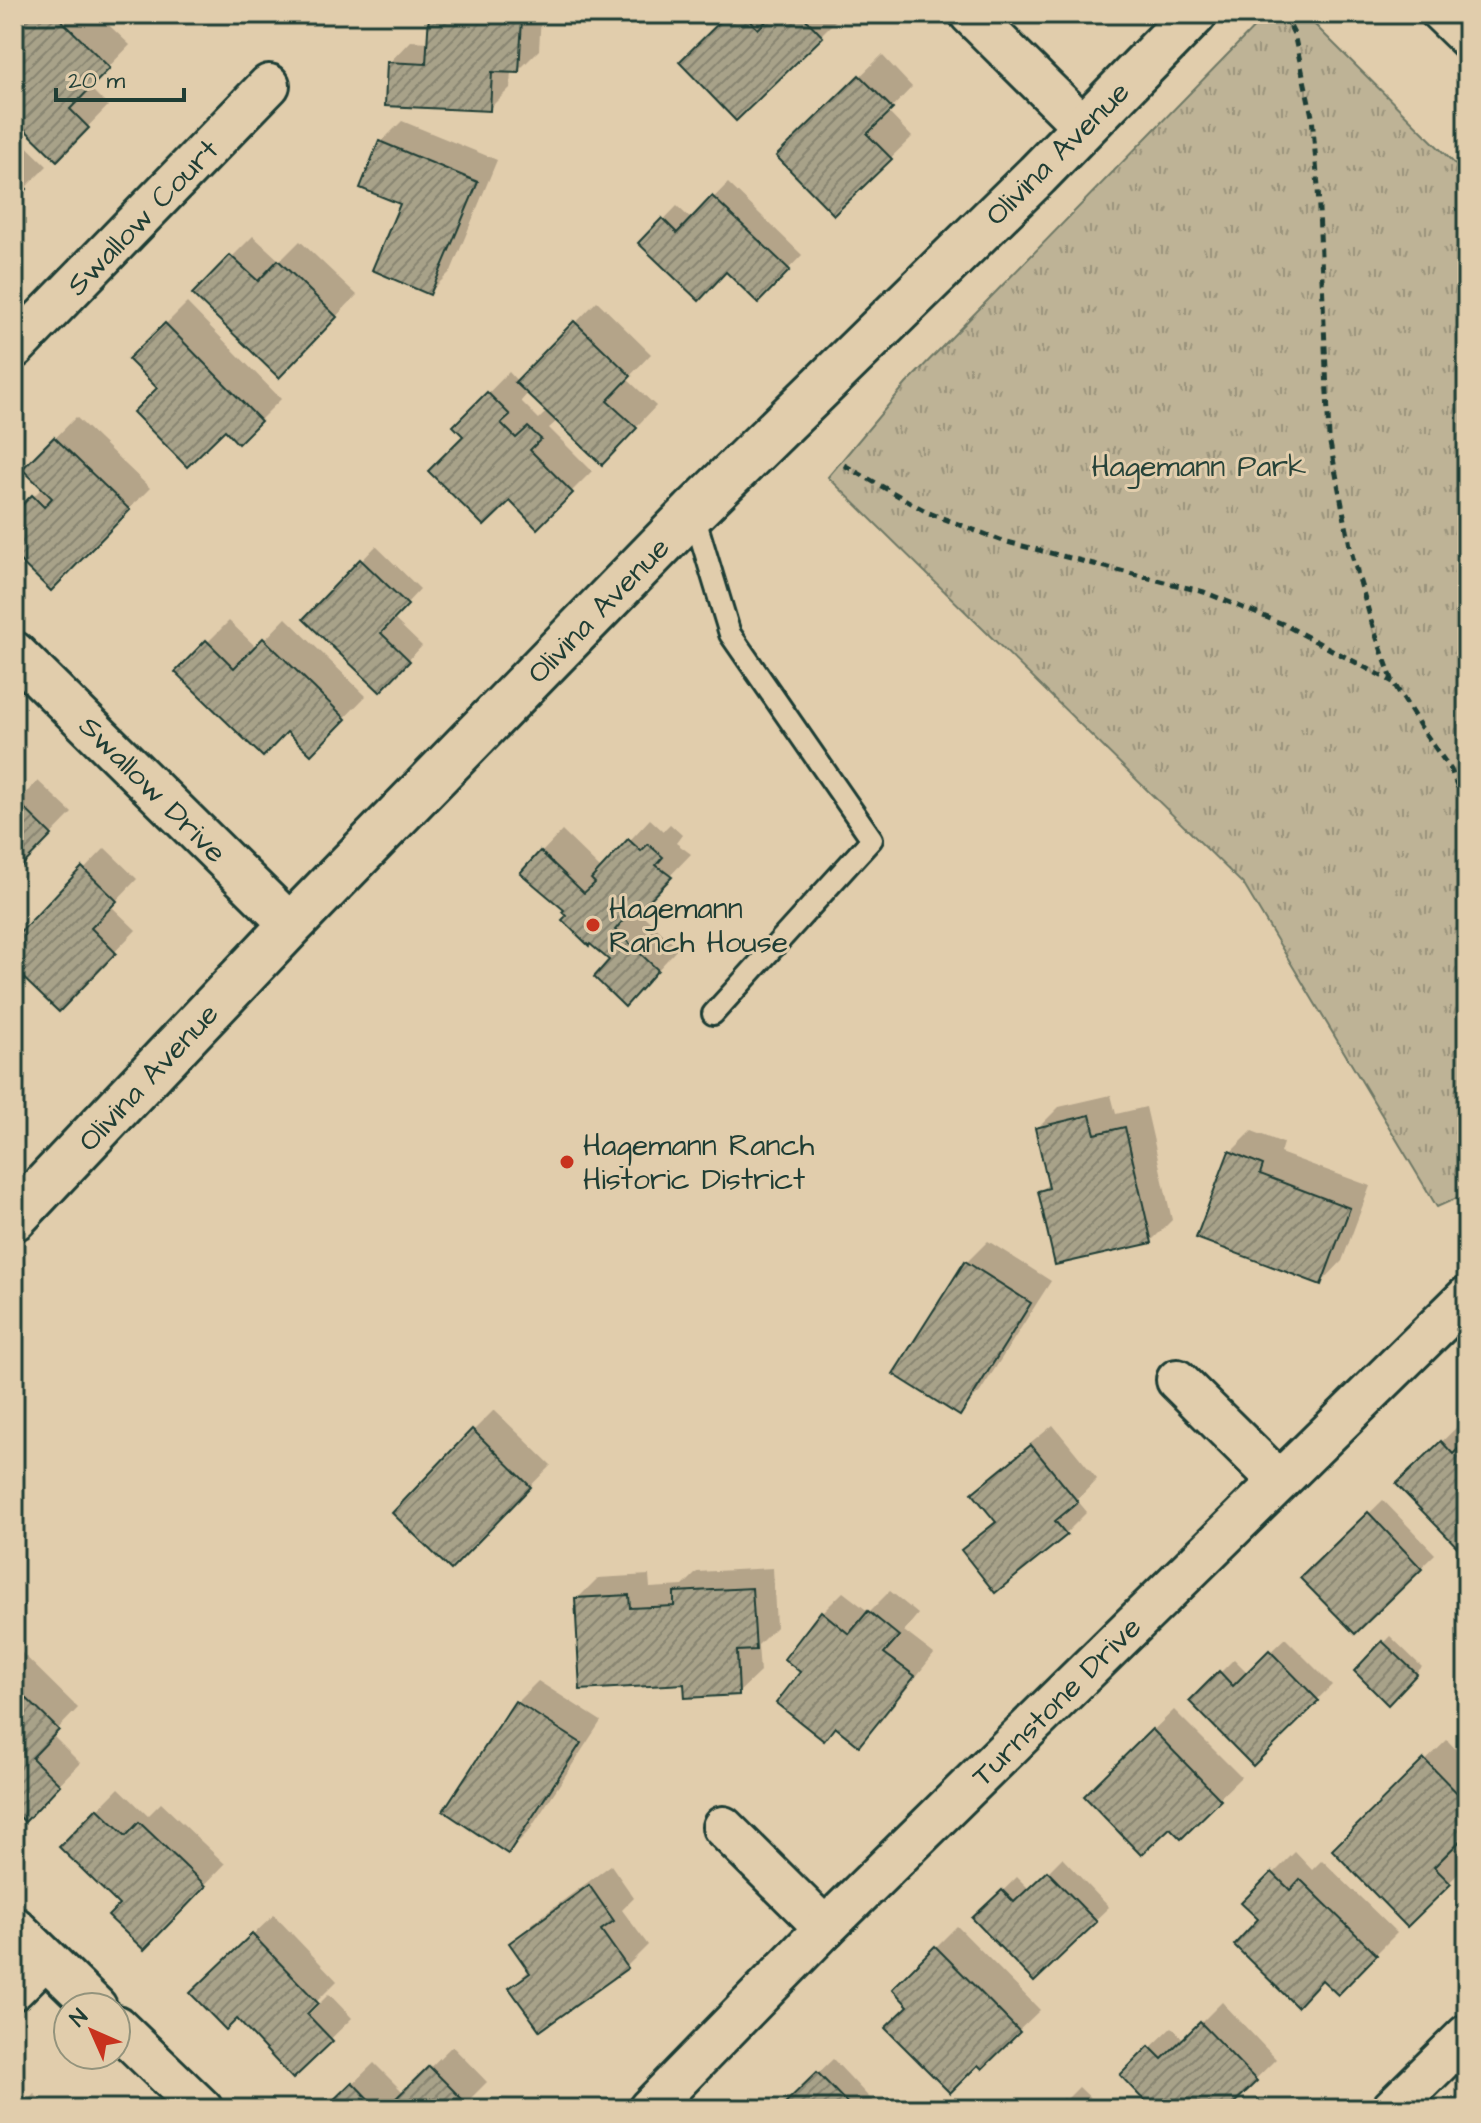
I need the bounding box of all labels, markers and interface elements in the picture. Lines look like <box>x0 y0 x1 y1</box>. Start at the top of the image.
scale bar <box>56 52 184 102</box>
text: 20 m <box>68 64 125 98</box>
street label: Olivina Avenue <box>976 72 1139 235</box>
street label: Swallow Court <box>57 130 228 305</box>
park label: Hagemann Park <box>1091 446 1307 489</box>
street label: Olivina Avenue <box>518 528 680 693</box>
street label: Swallow Drive <box>69 706 236 873</box>
place label: Hagemann Ranch House <box>609 888 788 964</box>
marker: Hagemann Ranch House <box>584 916 602 934</box>
street label: Olivina Avenue <box>69 994 229 1161</box>
place label: Hagemann Ranch Historic District <box>583 1125 814 1201</box>
marker: Hagemann Ranch Historic District <box>558 1153 576 1171</box>
street label: Turnstone Drive <box>962 1607 1151 1796</box>
north arrow <box>52 1991 132 2071</box>
text: N <box>63 2002 95 2034</box>

